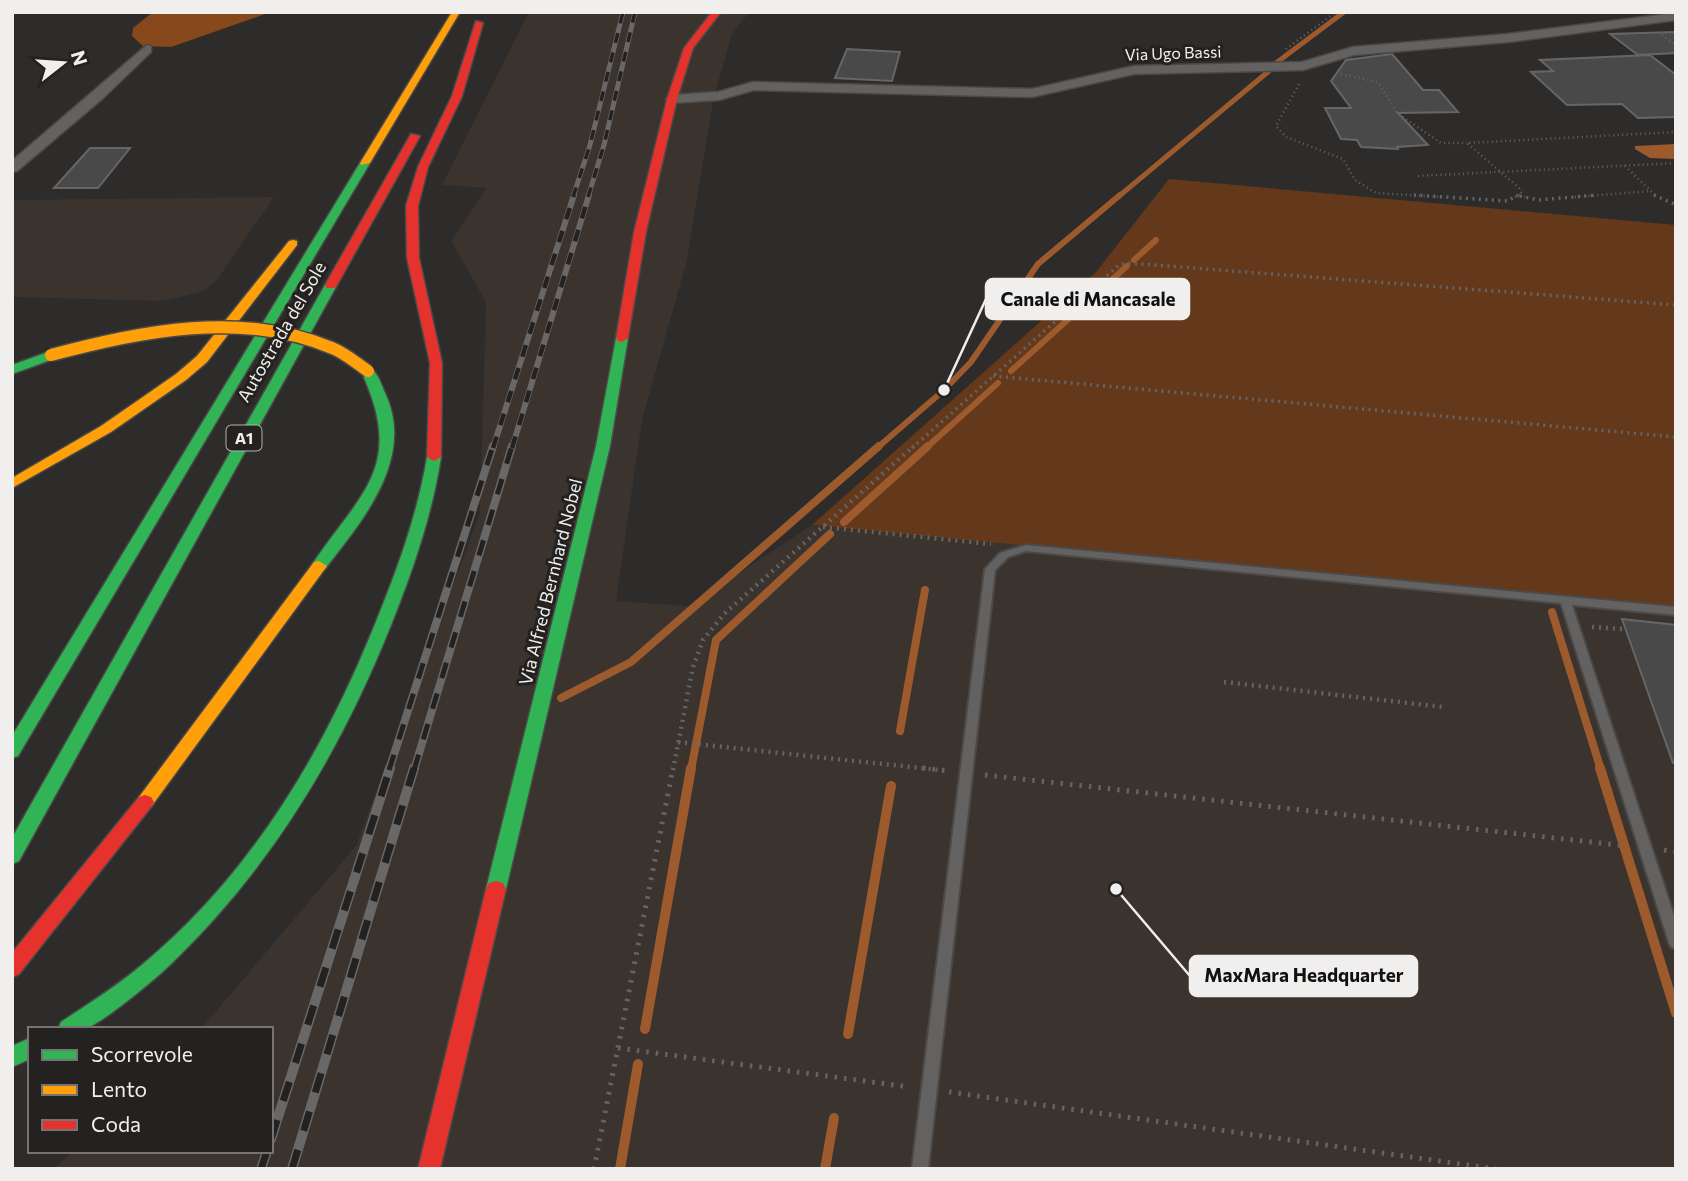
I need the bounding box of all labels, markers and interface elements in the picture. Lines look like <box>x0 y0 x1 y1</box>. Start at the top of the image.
north arrow <box>28 28 98 98</box>
street label: Via Ugo Bassi <box>1124 41 1222 64</box>
text: N <box>67 48 93 68</box>
street label: Autostrada del Sole <box>232 257 330 406</box>
callout: Canale di Mancasale <box>986 279 1189 319</box>
text: Canale di Mancasale <box>1000 287 1176 310</box>
road number: A1 <box>226 426 262 450</box>
street label: Via Alfred Bernhard Nobel <box>514 476 586 687</box>
callout: MaxMara Headquarter <box>1190 956 1417 996</box>
text: MaxMara Headquarter <box>1204 963 1404 986</box>
legend <box>28 1027 273 1153</box>
text: Scorrevole <box>91 1041 193 1066</box>
text: Lento <box>91 1076 147 1101</box>
text: Coda <box>91 1111 141 1136</box>

